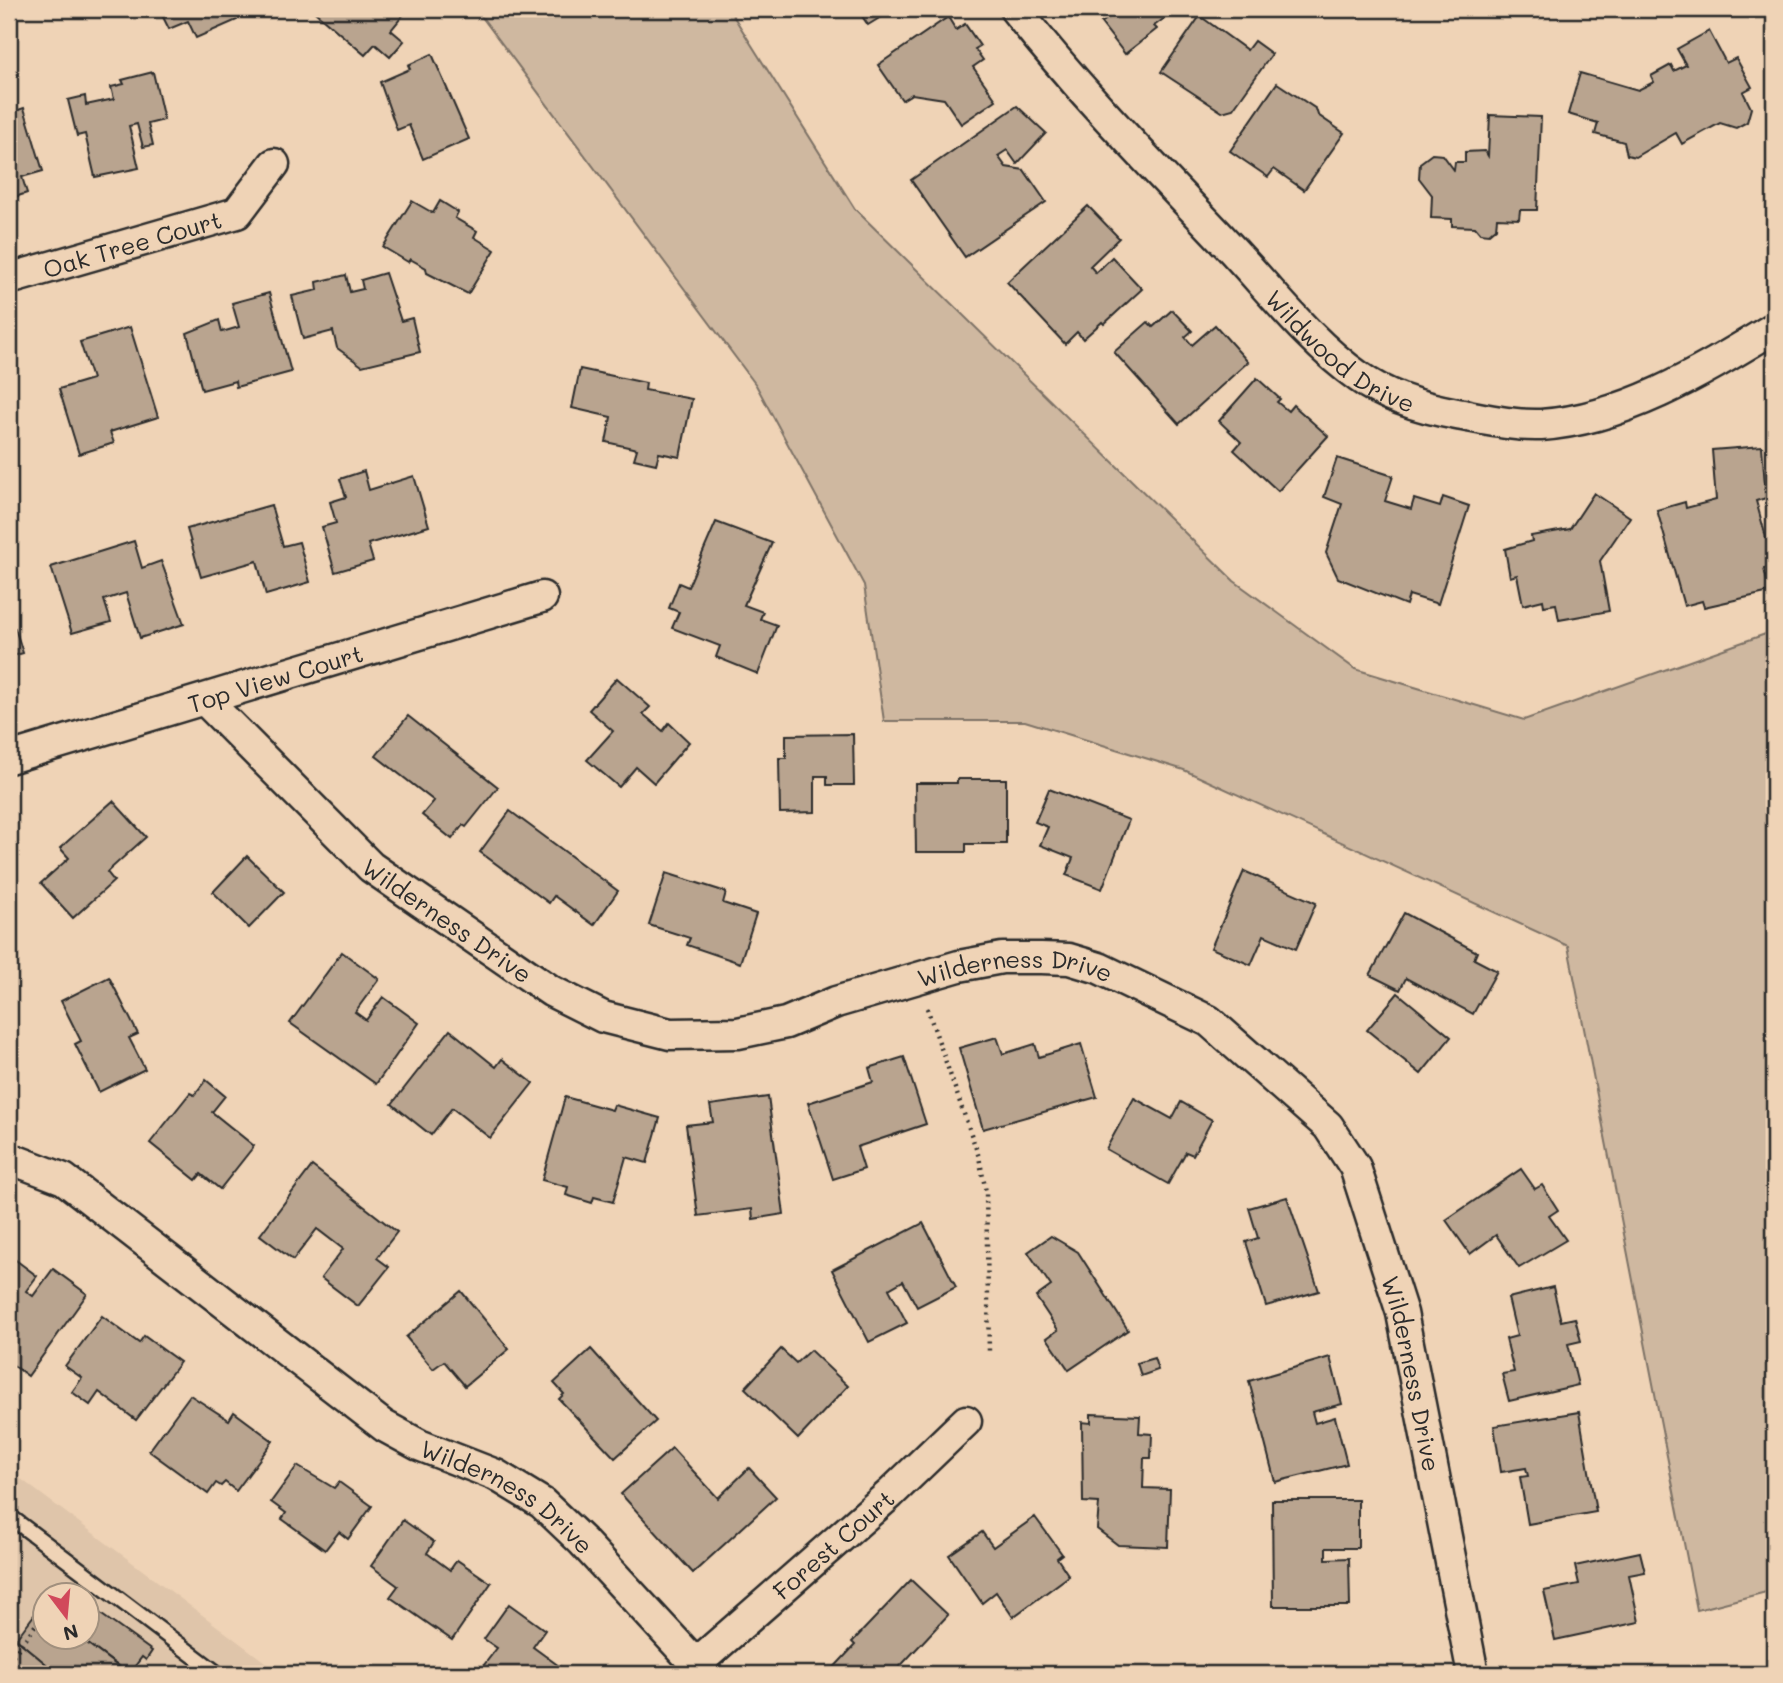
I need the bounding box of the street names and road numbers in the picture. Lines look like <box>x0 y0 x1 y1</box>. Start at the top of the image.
street label: Oak Tree Court <box>39 203 225 284</box>
street label: Wildwood Drive <box>1259 283 1419 418</box>
street label: Top View Court <box>184 637 366 719</box>
street label: Wilderness Drive <box>357 850 538 989</box>
street label: Wilderness Drive <box>913 942 1119 993</box>
street label: Wilderness Drive <box>1376 1272 1448 1474</box>
street label: Wilderness Drive <box>417 1432 601 1560</box>
street label: Forest Court <box>766 1482 900 1606</box>

